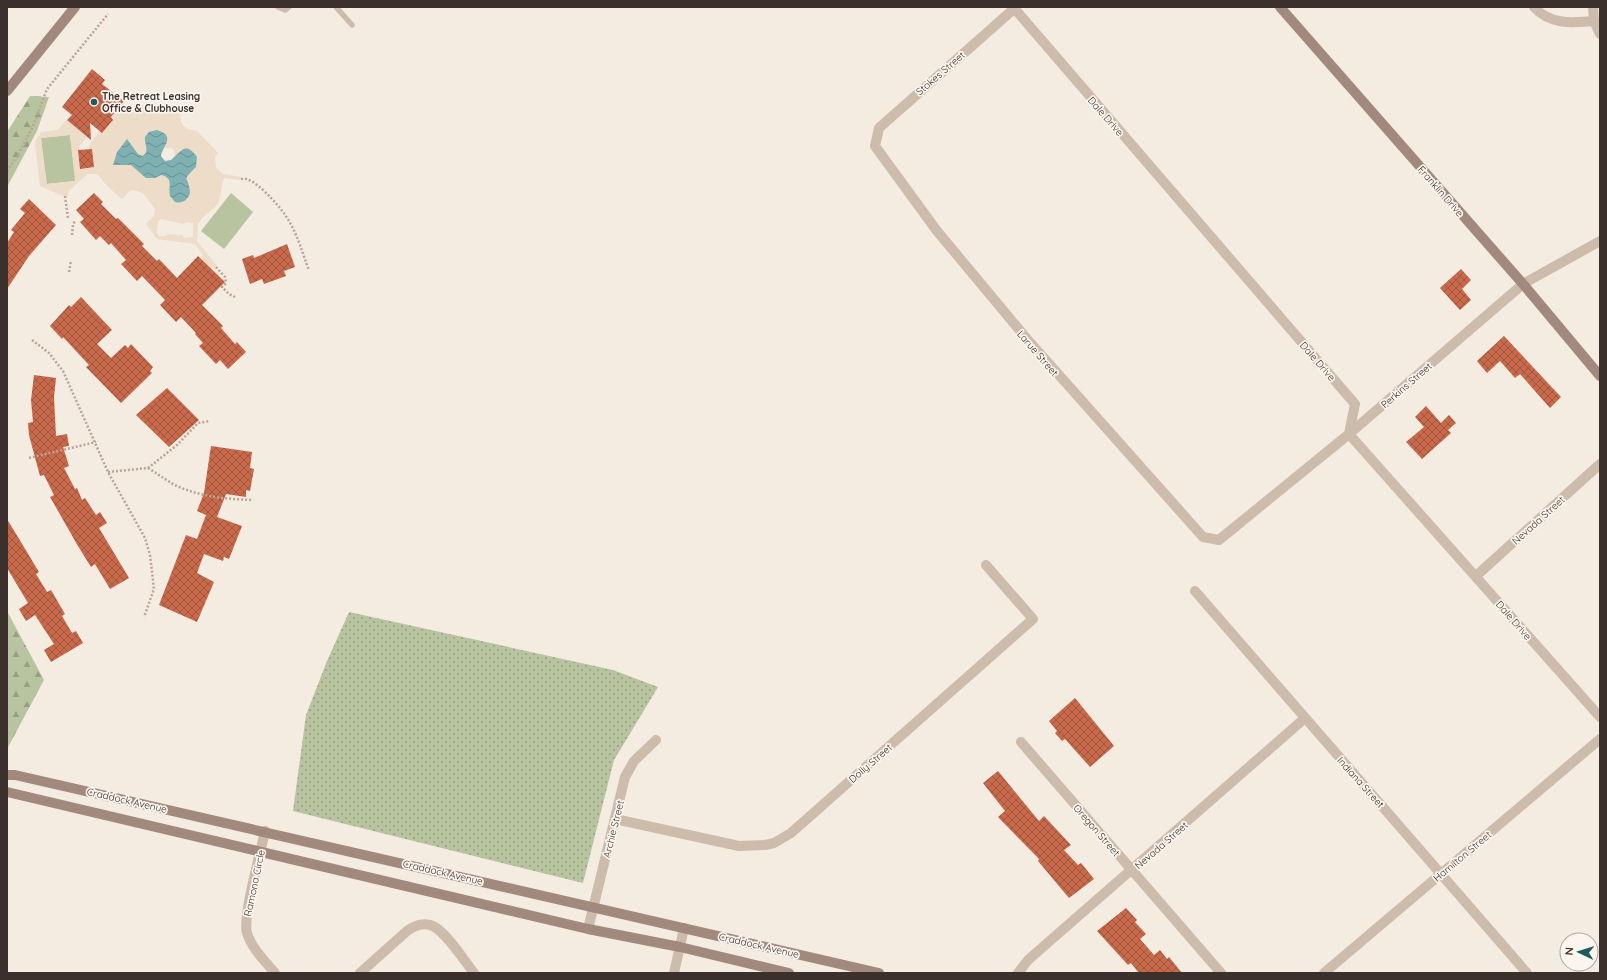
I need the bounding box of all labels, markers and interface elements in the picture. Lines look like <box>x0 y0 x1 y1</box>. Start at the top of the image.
street label: Stokes Street <box>913 48 968 98</box>
place label: The Retreat Leasing Office & Clubhouse <box>102 90 200 115</box>
street label: Dale Drive <box>1085 94 1126 139</box>
marker: The Retreat Leasing Office & Clubhouse <box>89 97 99 107</box>
street label: Franklin Drive <box>1415 163 1467 220</box>
street label: Larue Street <box>1014 328 1062 379</box>
street label: Dale Drive <box>1297 339 1338 384</box>
street label: Perkins Street <box>1378 359 1435 411</box>
street label: Nevada Street <box>1509 493 1568 547</box>
street label: Dale Drive <box>1493 598 1534 643</box>
street label: Dolly Street <box>846 741 895 786</box>
street label: Indiana Street <box>1334 754 1387 811</box>
street label: Craddock Avenue <box>85 785 169 816</box>
street label: Archie Street <box>600 798 627 859</box>
street label: Oregon Street <box>1070 802 1123 860</box>
street label: Nevada Street <box>1132 818 1191 872</box>
street label: Hamilton Street <box>1431 828 1495 885</box>
street label: Ramona Circle <box>241 848 268 918</box>
street label: Craddock Avenue <box>401 857 485 888</box>
street label: Craddock Avenue <box>717 930 801 961</box>
north arrow <box>1559 932 1599 972</box>
text: N <box>1562 947 1576 956</box>

